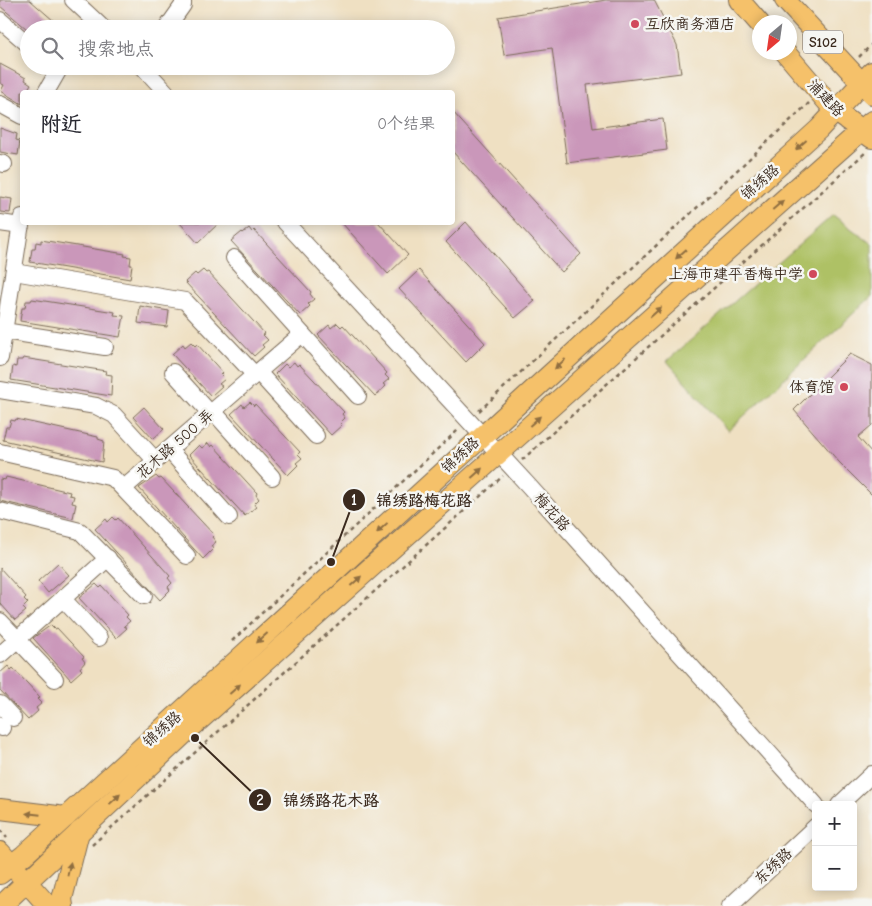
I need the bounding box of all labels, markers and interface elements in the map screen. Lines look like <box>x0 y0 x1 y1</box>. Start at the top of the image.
place label: 互欣商务酒店 <box>645 15 735 33</box>
north arrow <box>752 15 797 60</box>
marker: 互欣商务酒店 <box>629 18 641 30</box>
search box <box>20 20 455 75</box>
road number: S102 <box>803 31 843 54</box>
icon: search <box>38 34 66 62</box>
text: 搜索地点 <box>78 38 154 60</box>
street label: 浦建路 <box>804 76 848 120</box>
text: 附近 <box>40 112 82 136</box>
text: 0个结果 <box>377 115 435 133</box>
one-way arrow <box>795 139 807 151</box>
street label: 锦绣路 <box>737 160 783 204</box>
one-way arrow <box>772 200 784 211</box>
one-way arrow <box>674 249 687 260</box>
place label: 上海市建平香梅中学 <box>668 265 803 283</box>
marker: 上海市建平香梅中学 <box>807 268 819 280</box>
one-way arrow <box>649 306 661 318</box>
one-way arrow <box>555 358 567 370</box>
place label: 体育馆 <box>789 378 834 396</box>
marker: 体育馆 <box>838 381 850 393</box>
street label: 花木路 500 弄 <box>133 406 217 482</box>
one-way arrow <box>529 415 541 427</box>
street label: 锦绣路 <box>437 433 483 477</box>
one-way arrow <box>471 467 483 479</box>
callout: 锦绣路梅花路 <box>341 484 482 515</box>
street label: 梅花路 <box>530 489 574 535</box>
text: 1 <box>351 491 357 509</box>
text: 锦绣路梅花路 <box>376 492 472 510</box>
one-way arrow <box>376 522 388 534</box>
one-way arrow <box>350 575 362 587</box>
one-way arrow <box>257 632 269 644</box>
one-way arrow <box>228 683 240 695</box>
street label: 锦绣路 <box>139 707 185 751</box>
callout: 锦绣路花木路 <box>248 785 389 816</box>
text: 2 <box>256 791 264 809</box>
text: 锦绣路花木路 <box>283 792 379 810</box>
one-way arrow <box>108 793 120 805</box>
map controls <box>812 801 857 891</box>
button: + <box>812 801 857 846</box>
one-way arrow <box>25 810 41 818</box>
street label: 东绣路 <box>750 844 796 888</box>
button: − <box>812 846 857 891</box>
one-way arrow <box>65 861 73 876</box>

